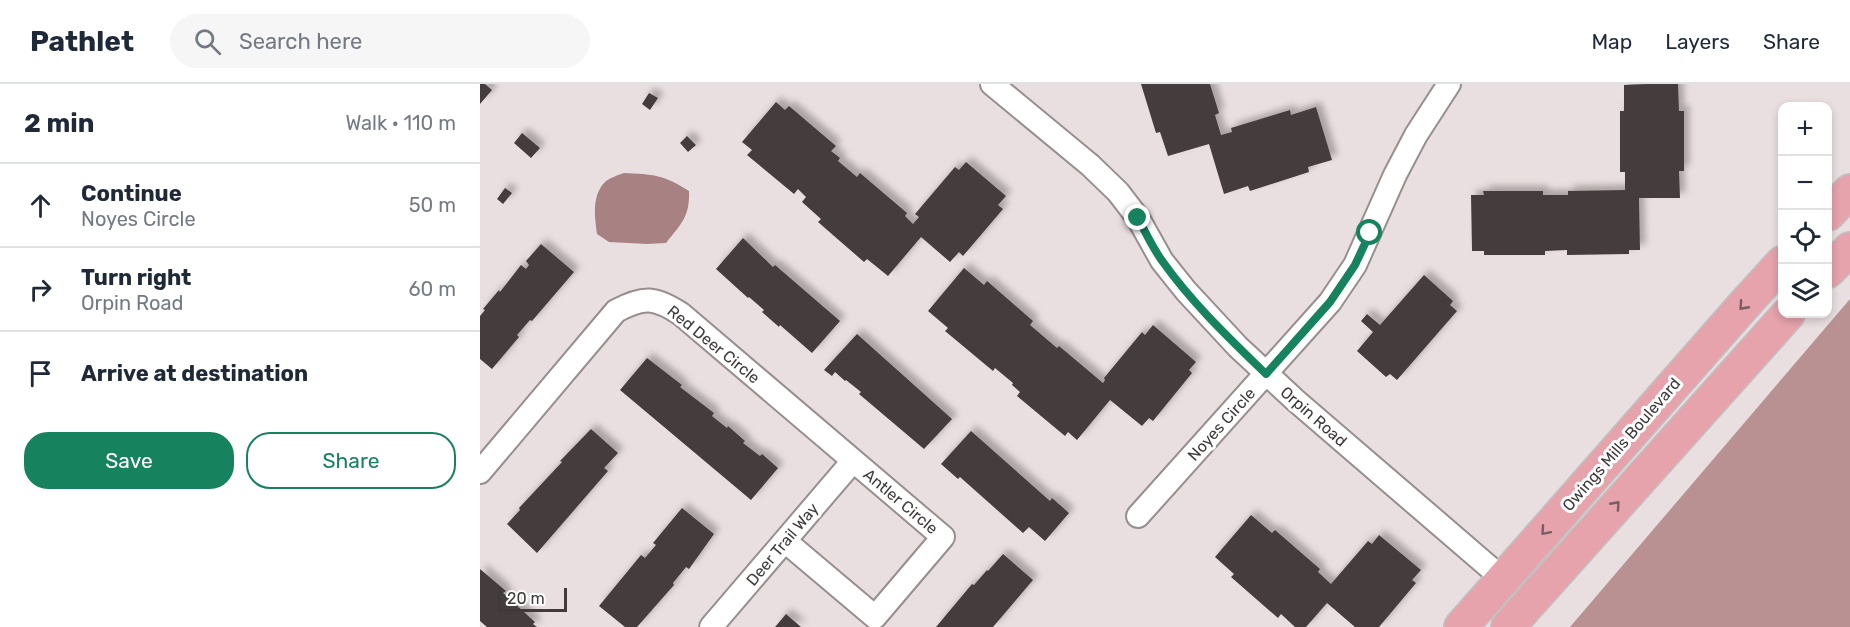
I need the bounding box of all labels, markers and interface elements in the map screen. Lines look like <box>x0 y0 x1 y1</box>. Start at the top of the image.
search box <box>170 14 590 68</box>
text: Pathlet <box>30 25 134 58</box>
icon: search <box>191 25 224 58</box>
text: Search here <box>239 28 362 55</box>
text: Map <box>1591 29 1632 54</box>
text: Layers <box>1665 29 1730 54</box>
text: Share <box>1763 29 1820 54</box>
map controls <box>1778 102 1832 318</box>
button: + <box>1778 102 1832 156</box>
text: 2 min <box>24 108 94 139</box>
text: Walk · 110 m <box>345 111 456 135</box>
button: − <box>1778 156 1832 210</box>
text: Continue <box>81 180 182 207</box>
icon: ahead <box>24 189 57 222</box>
text: 50 m <box>409 193 456 217</box>
route end <box>1124 204 1150 230</box>
text: Noyes Circle <box>81 207 196 231</box>
button: locate <box>1778 210 1832 264</box>
route start <box>1356 219 1382 245</box>
text: Turn right <box>81 264 191 291</box>
button: layers <box>1778 264 1832 318</box>
icon: right <box>24 273 57 306</box>
text: 60 m <box>409 277 456 301</box>
text: Orpin Road <box>81 291 183 315</box>
one-way arrow <box>1739 299 1750 309</box>
street label: Red Deer Circle <box>664 301 764 388</box>
icon: arrive <box>24 357 57 390</box>
text: Arrive at destination <box>81 360 308 387</box>
street label: Owings Mills Boulevard <box>1558 374 1684 515</box>
street label: Orpin Road <box>1277 382 1351 450</box>
street label: Noyes Circle <box>1184 384 1259 465</box>
button: Save <box>24 432 234 489</box>
button: Share <box>246 432 456 489</box>
street label: Antler Circle <box>860 465 942 538</box>
street label: Deer Trail Way <box>742 499 823 590</box>
one-way arrow <box>1609 501 1620 512</box>
one-way arrow <box>1541 524 1552 535</box>
scale bar <box>498 585 567 612</box>
text: 20 m <box>507 589 545 608</box>

